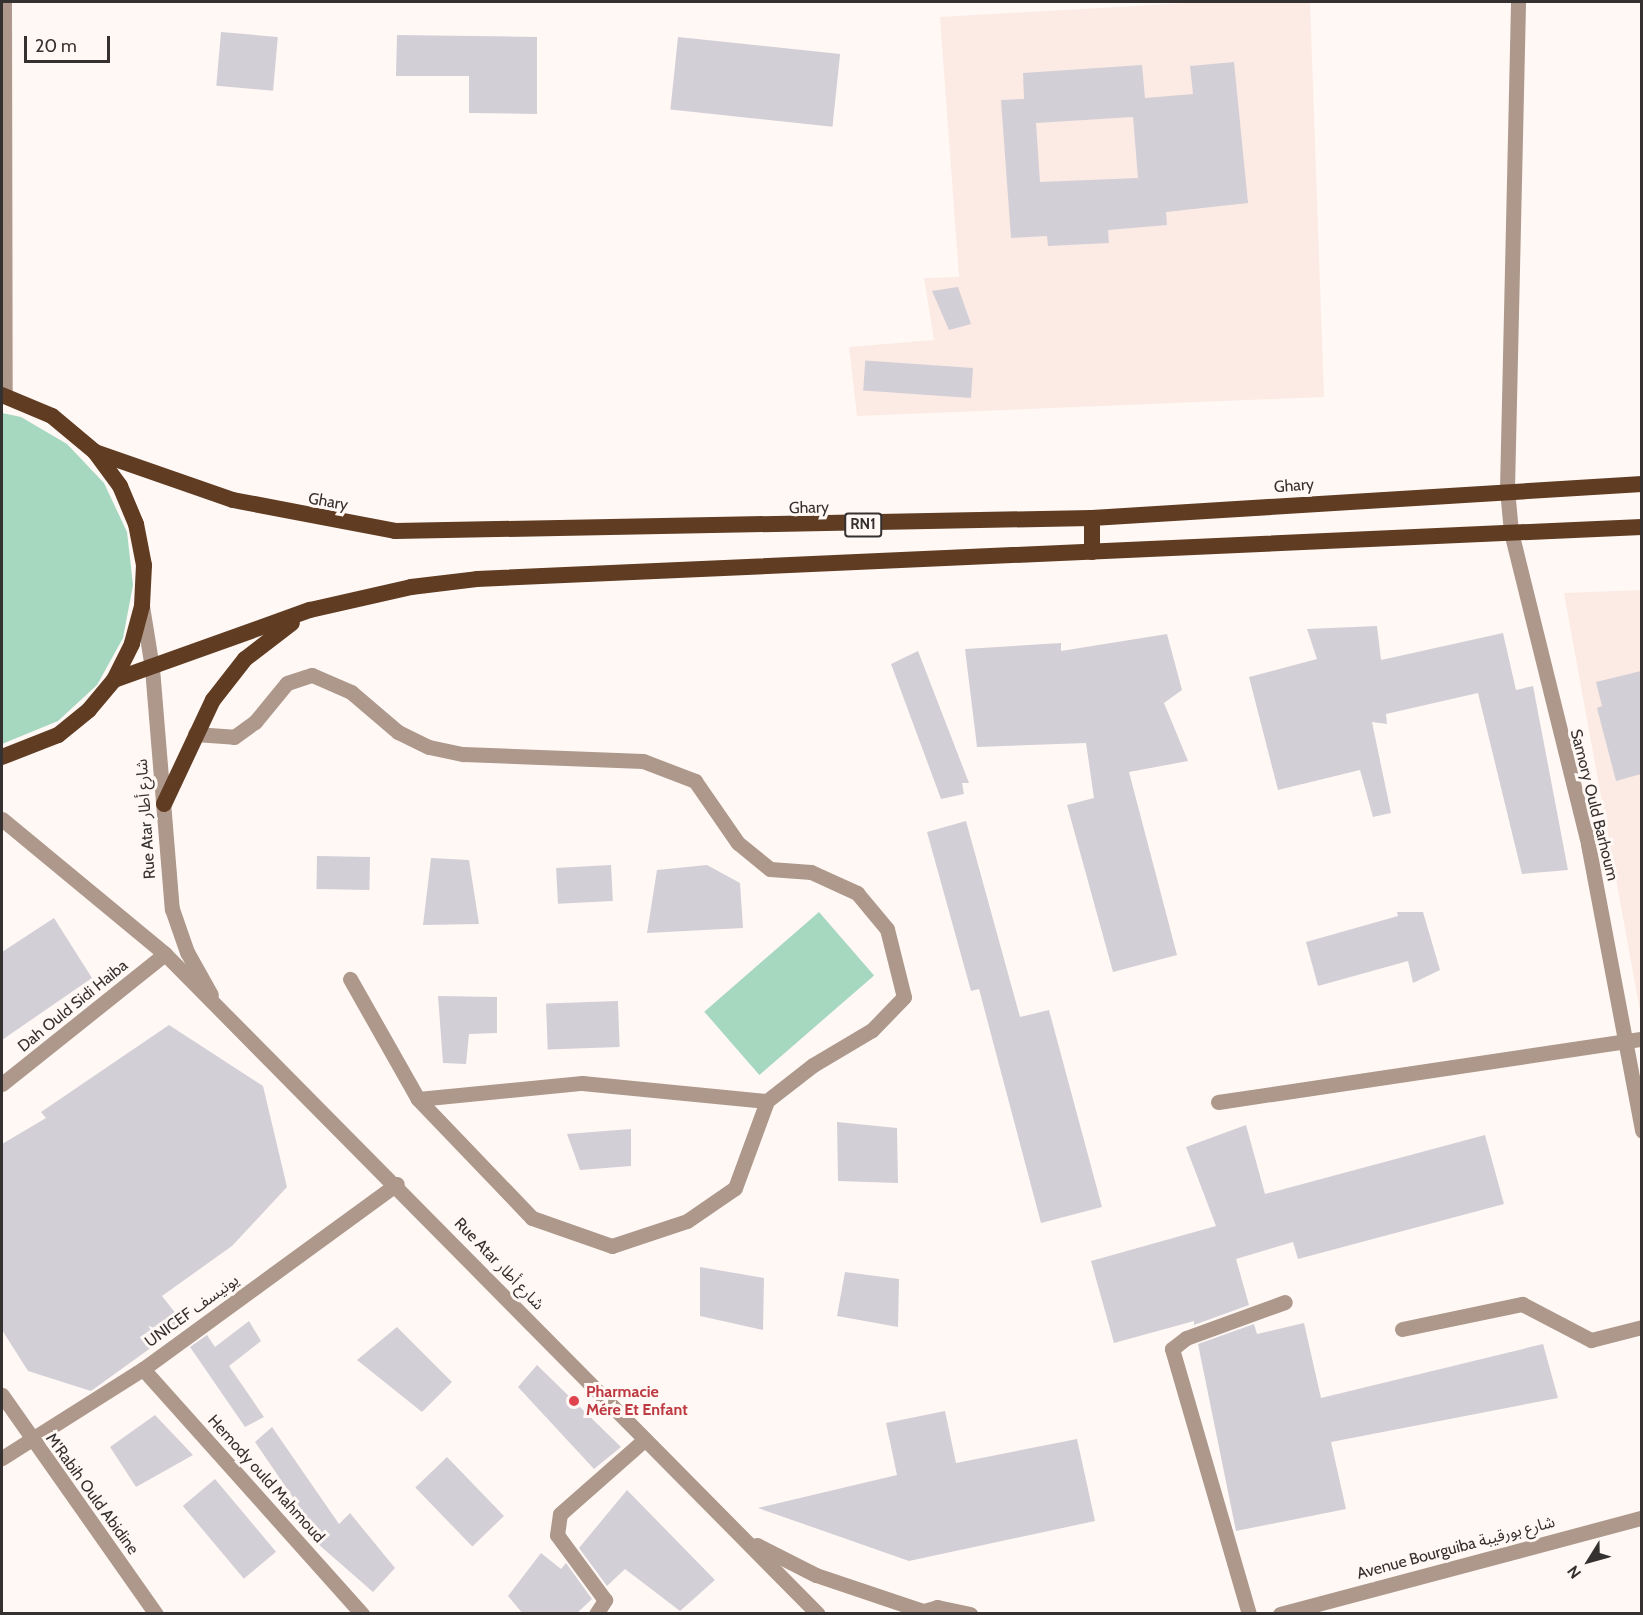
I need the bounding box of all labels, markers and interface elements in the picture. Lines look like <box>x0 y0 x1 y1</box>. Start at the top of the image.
scale bar <box>27 24 112 62</box>
text: 20 m <box>35 35 77 57</box>
street label: Ghary <box>1273 475 1315 497</box>
street label: Ghary <box>307 489 349 515</box>
street label: Ghary <box>789 498 829 518</box>
road number: RN1 <box>844 513 882 537</box>
street label: Samory Ould Barhoum <box>1566 727 1622 883</box>
street label: Rue Atar شارع أطار <box>132 758 160 880</box>
street label: Dah Ould Sidi Haiba <box>14 956 132 1056</box>
street label: Rue Atar شارع أطار <box>450 1214 548 1314</box>
street label: UNICEF يونيسف <box>141 1270 243 1352</box>
place label: Pharmacie Mére Et Enfant <box>586 1382 688 1420</box>
marker: Pharmacie Mére Et Enfant <box>567 1394 581 1408</box>
street label: Hemody ould Mahmoud <box>204 1411 328 1547</box>
street label: M'Rabih Ould Abidine <box>41 1429 143 1559</box>
street label: Avenue Bourguiba شارع بورقيبة <box>1355 1512 1557 1584</box>
north arrow <box>1559 1531 1619 1591</box>
text: N <box>1563 1562 1585 1582</box>

